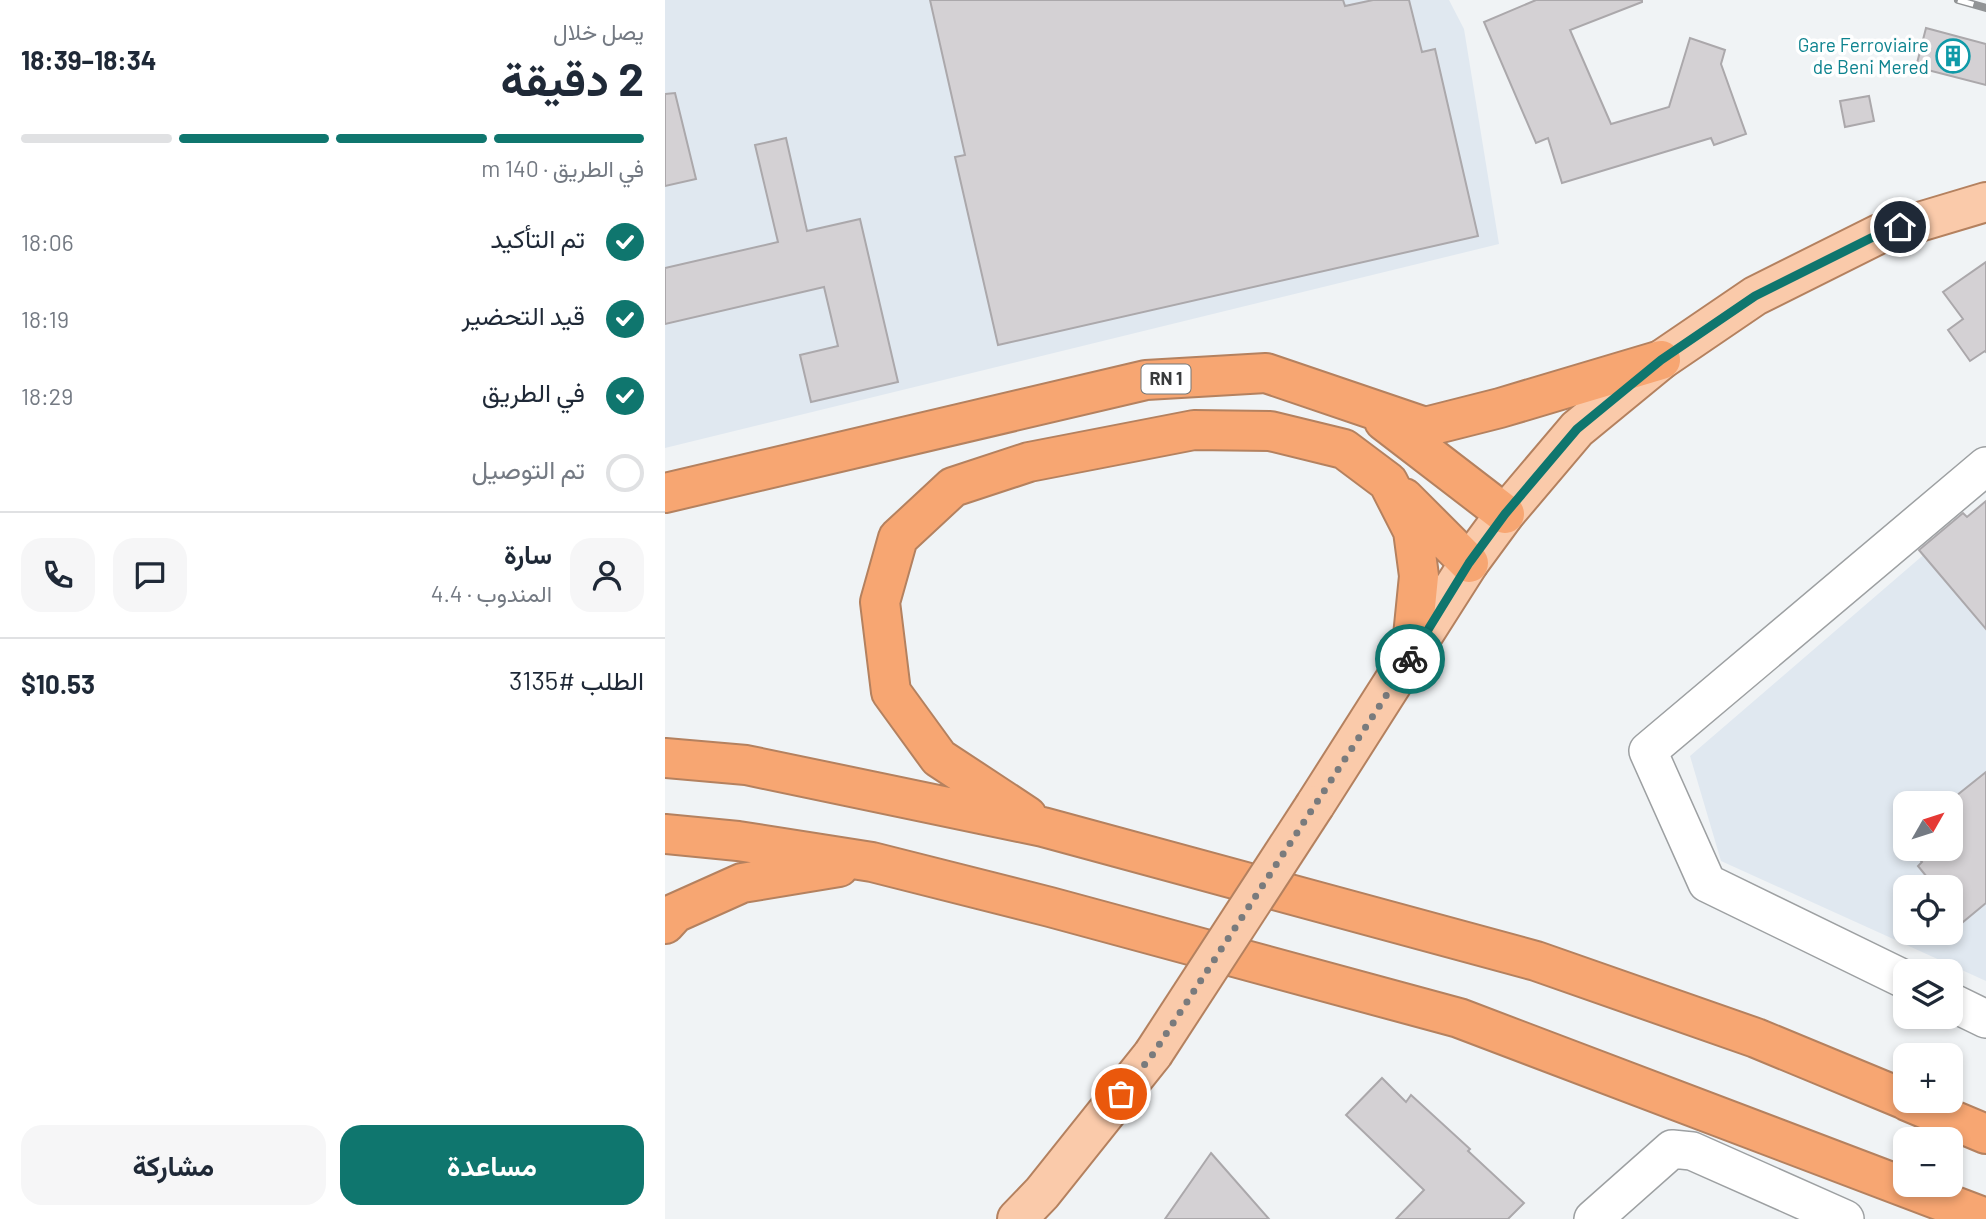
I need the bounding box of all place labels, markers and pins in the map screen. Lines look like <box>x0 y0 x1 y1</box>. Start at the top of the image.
place label: Gare Ferroviaire de Beni Mered <box>1798 33 1929 78</box>
building icon: Gare Ferroviaire de Beni Mered <box>1934 37 1972 75</box>
pin <box>1870 197 1930 257</box>
pin <box>1091 1064 1151 1124</box>

